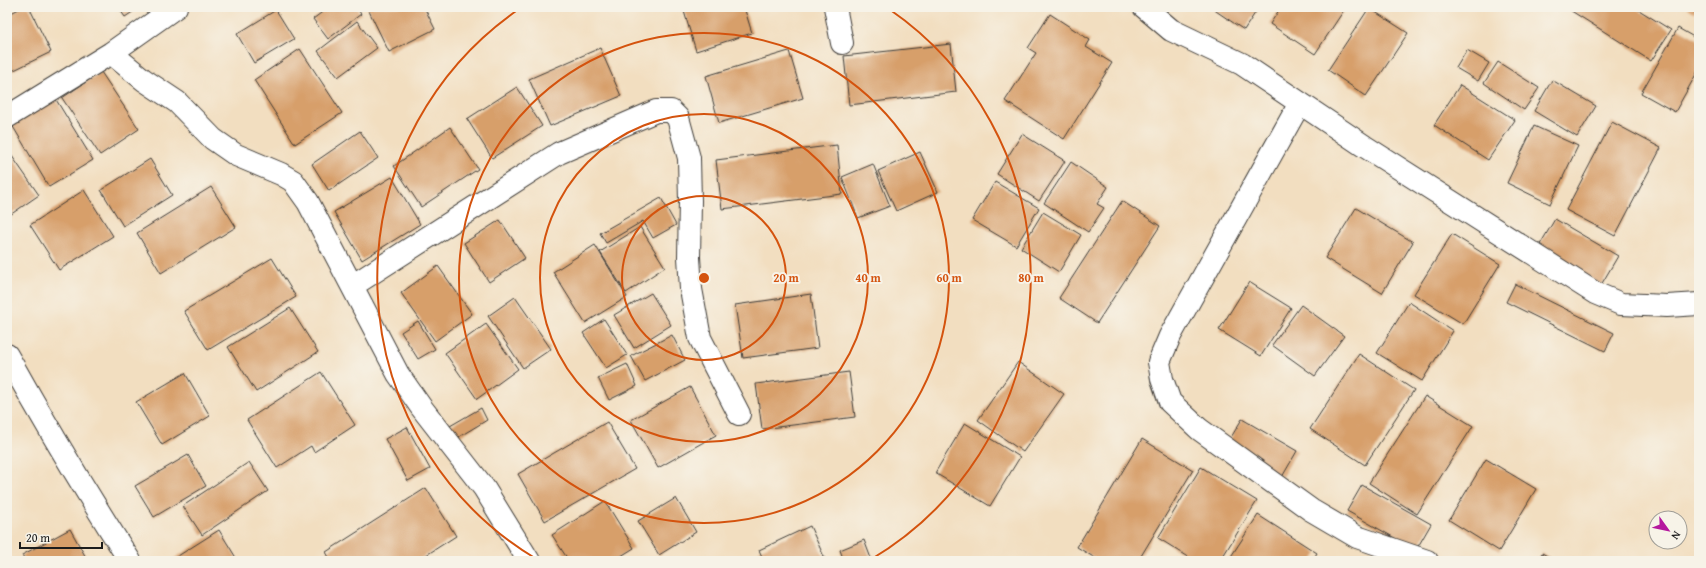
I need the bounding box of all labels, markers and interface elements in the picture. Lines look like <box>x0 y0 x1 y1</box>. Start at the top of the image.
text: 20 m <box>773 269 799 286</box>
text: 40 m <box>855 269 881 286</box>
text: 60 m <box>936 269 962 286</box>
text: 80 m <box>1018 269 1044 286</box>
centre of rings <box>697 271 711 285</box>
north arrow <box>1648 510 1688 550</box>
scale bar <box>20 524 102 550</box>
text: N <box>1667 528 1685 543</box>
text: 20 m <box>26 529 50 546</box>

